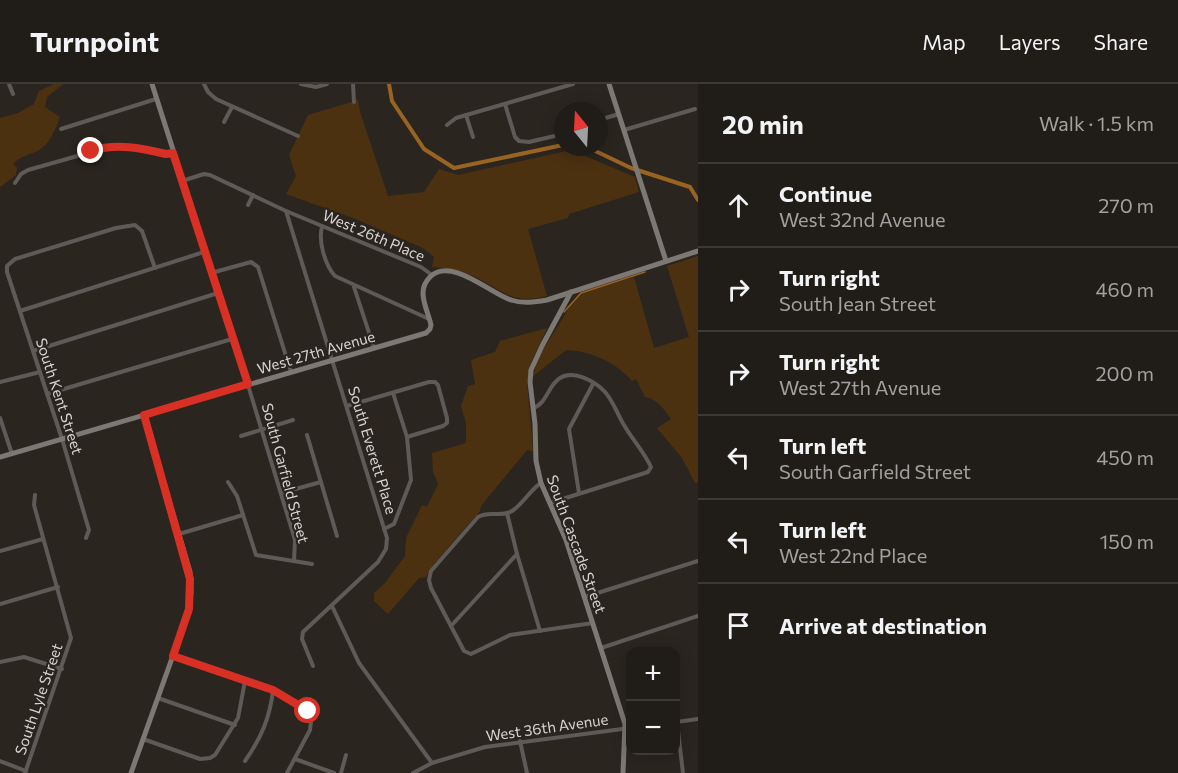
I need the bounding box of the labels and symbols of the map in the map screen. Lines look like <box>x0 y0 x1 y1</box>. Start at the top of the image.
north arrow <box>554 102 608 156</box>
route end <box>77 137 103 163</box>
street label: West 26th Place <box>320 205 428 265</box>
street label: West 27th Avenue <box>255 327 377 377</box>
street label: South Kent Street <box>33 336 87 456</box>
street label: South Everett Place <box>345 384 401 516</box>
street label: South Garfield Street <box>259 401 313 545</box>
street label: South Cascade Street <box>544 472 610 616</box>
street label: South Lyle Street <box>10 641 66 757</box>
route start <box>294 697 320 723</box>
street label: West 36th Avenue <box>485 709 609 744</box>

